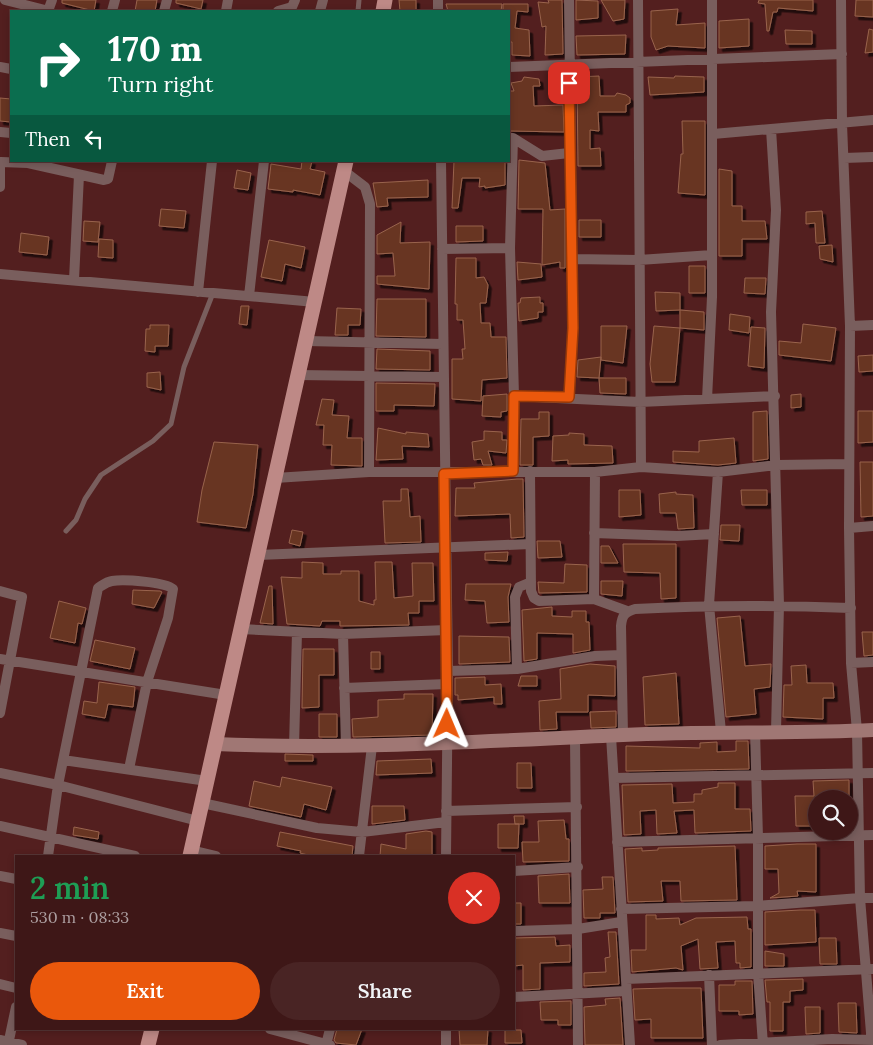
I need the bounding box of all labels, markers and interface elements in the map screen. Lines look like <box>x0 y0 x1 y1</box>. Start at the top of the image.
text: 170 m <box>108 26 202 71</box>
icon: right <box>25 30 90 95</box>
pin <box>548 62 590 104</box>
icon: arrive <box>555 69 583 97</box>
text: Turn right <box>108 70 213 98</box>
icon: left <box>80 125 108 153</box>
text: Then <box>25 127 70 151</box>
position arrow <box>420 697 472 749</box>
map controls <box>808 790 858 840</box>
button: search <box>808 790 858 840</box>
text: 2 min <box>30 869 109 907</box>
button: close <box>448 872 500 924</box>
text: 530 m · 08:33 <box>30 907 129 927</box>
button: Exit <box>30 962 260 1020</box>
button: Share <box>270 962 500 1020</box>

